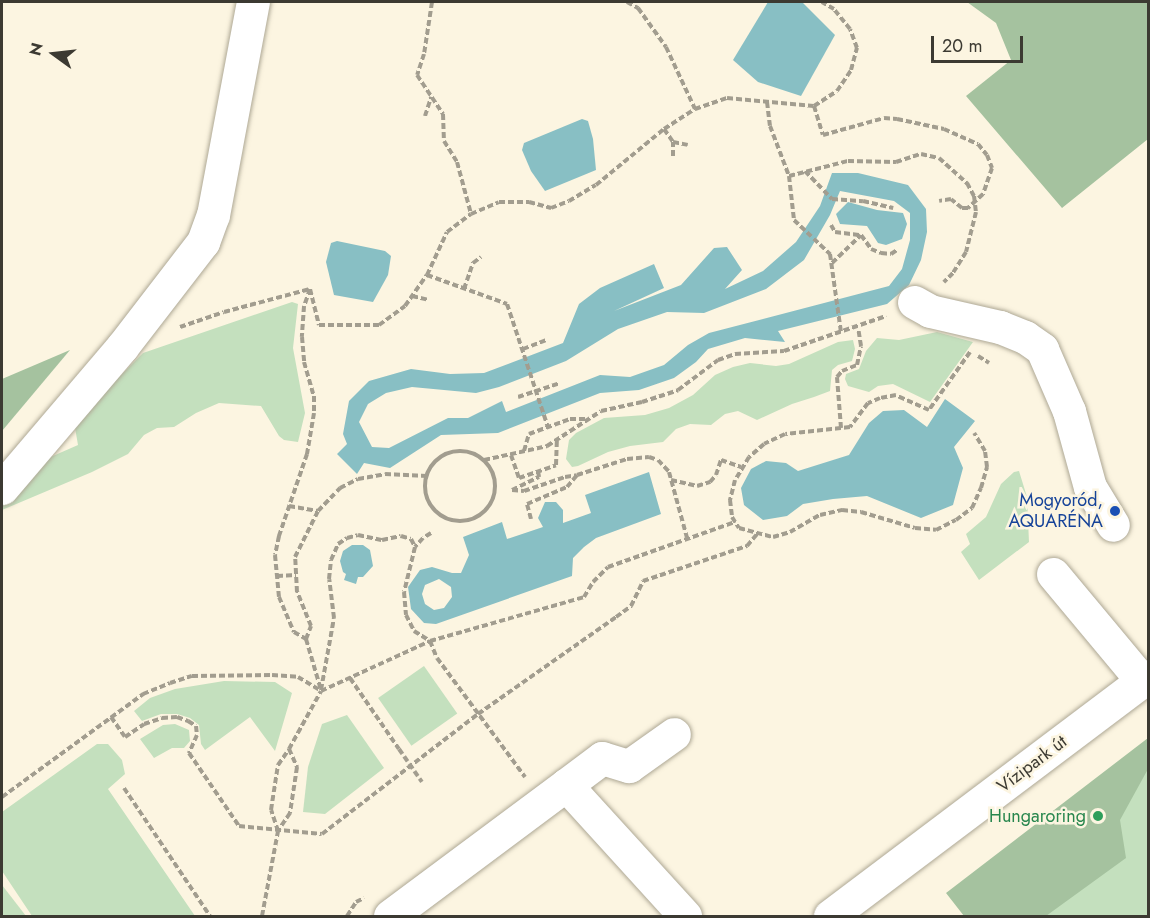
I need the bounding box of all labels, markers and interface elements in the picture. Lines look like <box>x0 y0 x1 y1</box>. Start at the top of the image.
north arrow <box>24 24 84 84</box>
scale bar <box>934 24 1026 62</box>
text: 20 m <box>942 33 982 59</box>
text: N <box>23 40 49 58</box>
place label: Mogyoród, AQUARÉNA <box>1008 490 1103 532</box>
marker: Mogyoród, AQUARÉNA <box>1108 504 1122 518</box>
street label: Vízipark út <box>993 731 1071 797</box>
place label: Hungaroring <box>989 805 1086 827</box>
marker: Hungaroring <box>1091 809 1105 823</box>

